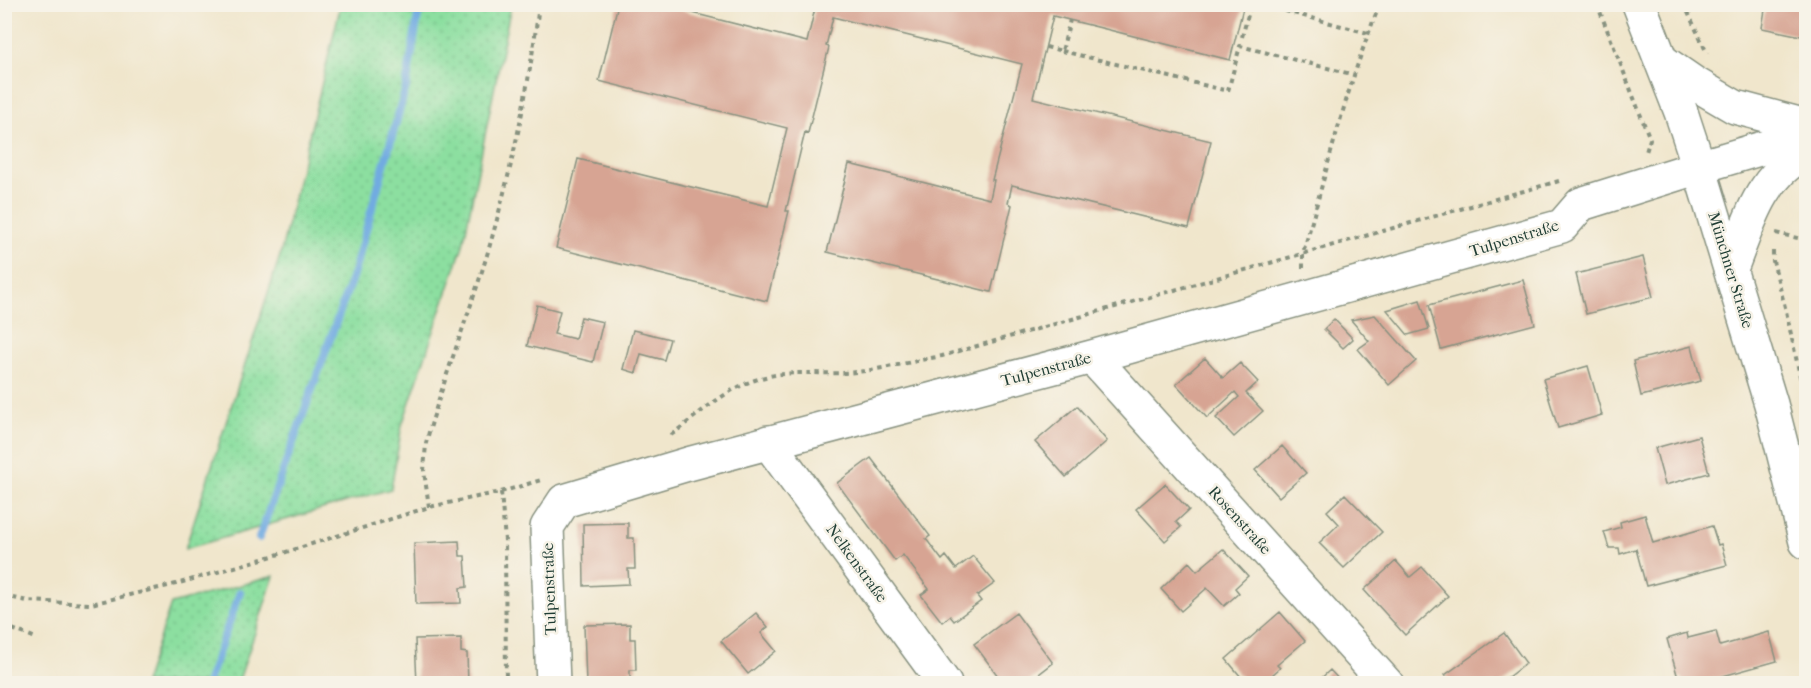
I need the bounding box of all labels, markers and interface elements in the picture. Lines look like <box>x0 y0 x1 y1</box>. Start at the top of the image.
street label: Münchner Straße <box>1704 209 1758 331</box>
street label: Tulpenstraße <box>1467 215 1561 261</box>
street label: Tulpenstraße <box>999 348 1093 390</box>
street label: Rosenstraße <box>1204 482 1276 558</box>
street label: Nelkenstraße <box>822 520 892 606</box>
street label: Tulpenstraße <box>538 542 560 635</box>

